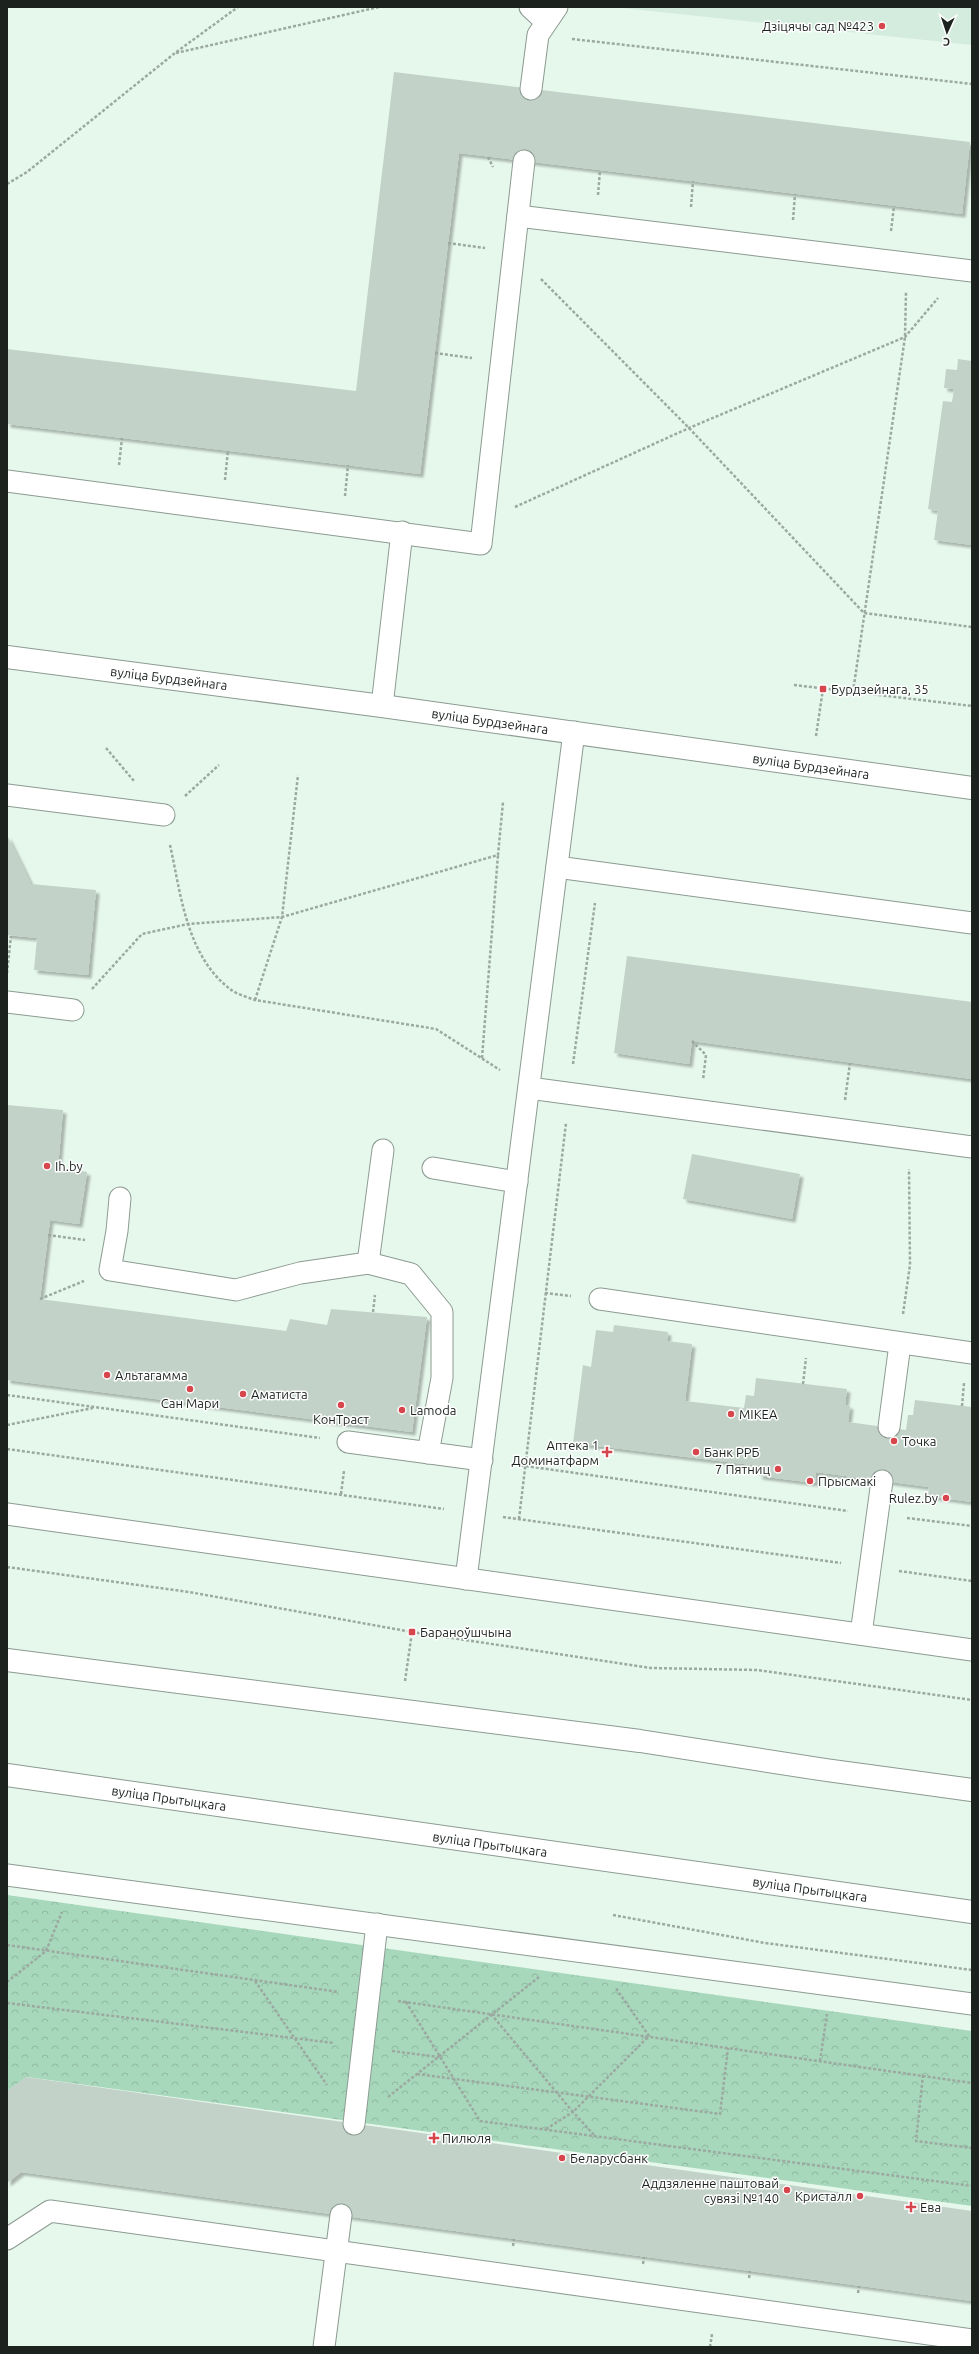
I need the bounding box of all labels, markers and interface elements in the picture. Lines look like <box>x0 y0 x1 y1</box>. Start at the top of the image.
north arrow <box>927 12 967 52</box>
place label: Дзіцячы сад №423 <box>762 19 874 33</box>
marker: Дзіцячы сад №423 <box>877 21 887 31</box>
text: С <box>943 36 950 48</box>
street label: вуліца Бурдзейнага <box>110 664 228 692</box>
place label: Бурдзейнага, 35 <box>831 682 929 697</box>
marker: Бурдзейнага, 35 <box>818 684 828 694</box>
street label: вуліца Бурдзейнага <box>431 706 549 736</box>
street label: вуліца Бурдзейнага <box>752 751 870 781</box>
place label: Ih.by <box>55 1159 83 1173</box>
marker: Ih.by <box>42 1161 52 1171</box>
place label: Альтагамма <box>115 1368 188 1382</box>
marker: Альтагамма <box>102 1370 112 1380</box>
marker: Сан Мари <box>185 1384 195 1394</box>
place label: Аматиста <box>251 1387 308 1401</box>
marker: Аматиста <box>238 1389 248 1399</box>
place label: Сан Мари <box>161 1396 219 1410</box>
marker: КонТраст <box>336 1400 346 1410</box>
place label: Lamoda <box>410 1403 456 1417</box>
marker: Lamoda <box>397 1405 407 1415</box>
place label: MIKEA <box>739 1407 778 1421</box>
marker: MIKEA <box>726 1409 736 1419</box>
place label: КонТраст <box>313 1412 369 1426</box>
place label: Точка <box>902 1434 936 1448</box>
marker: Точка <box>889 1436 899 1446</box>
place label: Аптека 1 Доминатфарм <box>512 1438 599 1467</box>
place label: Банк РРБ <box>704 1445 760 1459</box>
marker: Аптека 1 Доминатфарм <box>602 1447 612 1457</box>
marker: Банк РРБ <box>691 1447 701 1457</box>
place label: 7 Пятниц <box>715 1462 770 1476</box>
marker: 7 Пятниц <box>773 1464 783 1474</box>
place label: Прысмакі <box>818 1474 876 1488</box>
marker: Прысмакі <box>805 1476 815 1486</box>
place label: Rulez.by <box>889 1491 938 1505</box>
marker: Rulez.by <box>941 1493 951 1503</box>
place label: Бараноўшчына <box>420 1625 512 1639</box>
marker: Бараноўшчына <box>407 1627 417 1637</box>
street label: вуліца Прытыцкага <box>111 1783 227 1813</box>
street label: вуліца Прытыцкага <box>432 1829 548 1859</box>
street label: вуліца Прытыцкага <box>752 1874 868 1904</box>
place label: Пилюля <box>442 2131 491 2145</box>
marker: Пилюля <box>429 2133 439 2143</box>
place label: Беларусбанк <box>570 2151 648 2165</box>
marker: Беларусбанк <box>557 2153 567 2163</box>
place label: Аддзяленне паштовай сувязі №140 <box>642 2176 779 2205</box>
marker: Аддзяленне паштовай сувязі №140 <box>782 2185 792 2195</box>
place label: Кристалл <box>795 2189 852 2203</box>
marker: Кристалл <box>855 2191 865 2201</box>
place label: Ева <box>920 2200 941 2214</box>
marker: Ева <box>905 2201 917 2213</box>

